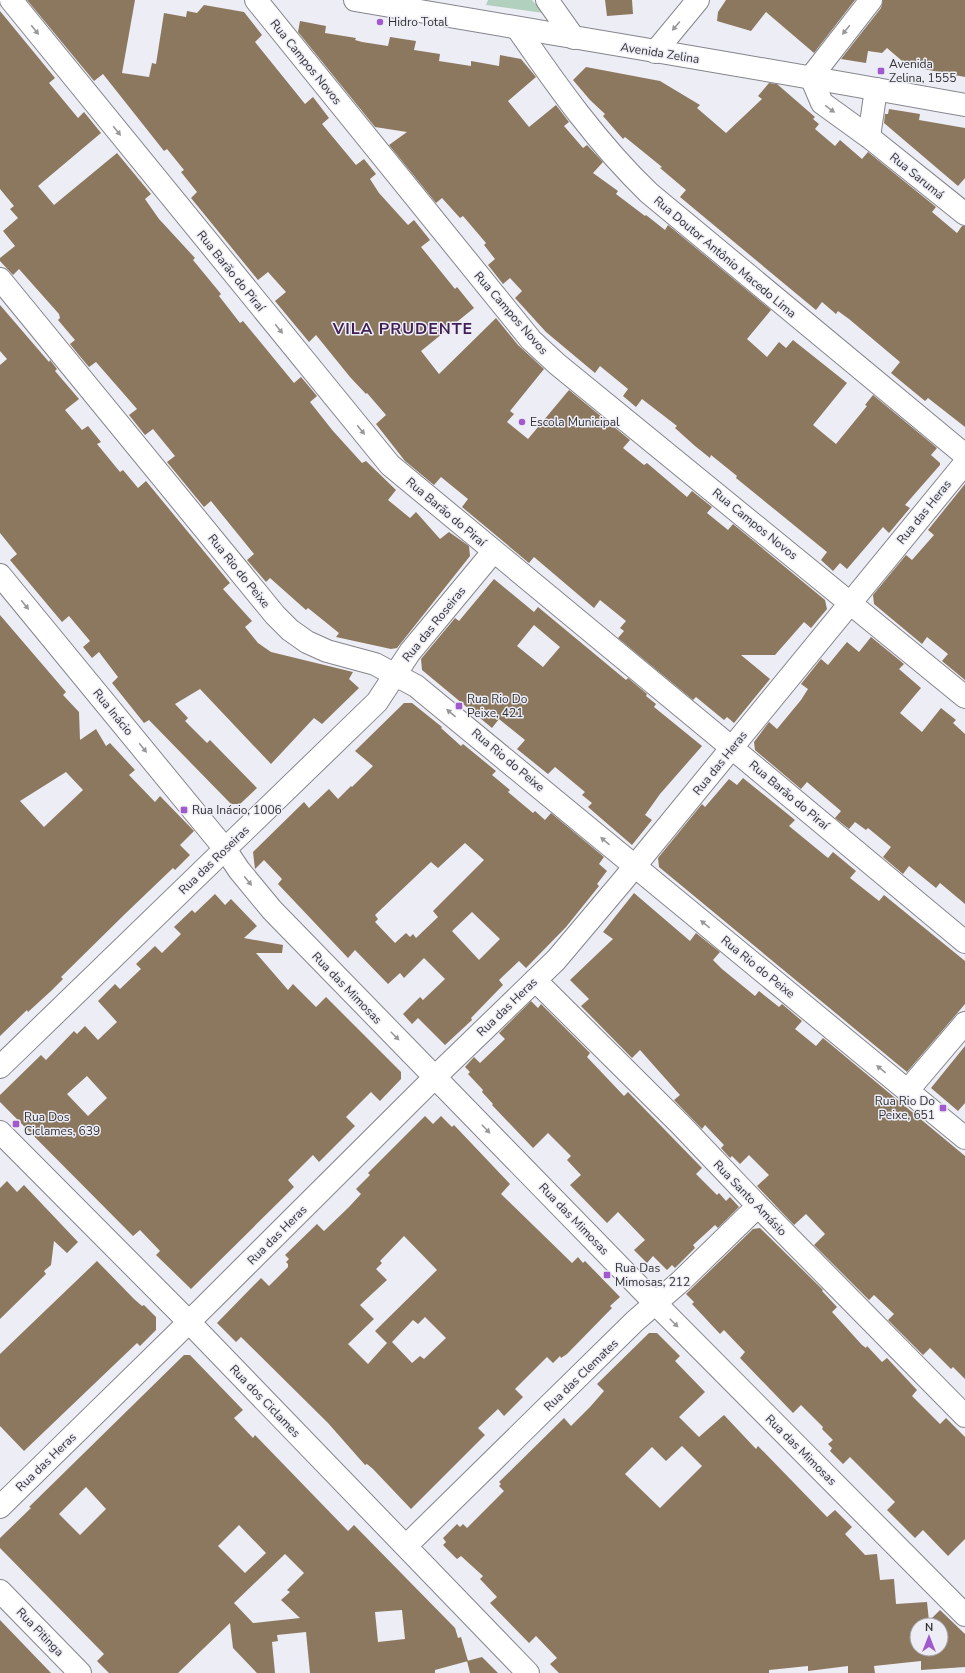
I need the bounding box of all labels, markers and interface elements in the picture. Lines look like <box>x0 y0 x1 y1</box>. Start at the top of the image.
place label: Hidro Total <box>388 14 448 30</box>
street label: Rua Campos Novos <box>267 16 345 108</box>
marker: Hidro Total <box>375 17 385 27</box>
one-way arrow <box>672 21 681 31</box>
one-way arrow <box>31 25 40 36</box>
one-way arrow <box>842 25 851 36</box>
street label: Avenida Zelina <box>619 39 701 67</box>
place label: Avenida Zelina, 1555 <box>889 56 956 86</box>
marker: Avenida Zelina, 1555 <box>876 66 886 76</box>
one-way arrow <box>825 105 836 113</box>
one-way arrow <box>113 126 122 136</box>
street label: Rua Sarumá <box>886 149 948 203</box>
street label: Rua Doutor Antônio Macedo Lima <box>650 193 800 321</box>
street label: Rua Barão do Piraí <box>193 227 269 316</box>
street label: Rua Campos Novos <box>470 268 552 358</box>
district label: VILA PRUDENTE <box>332 318 473 340</box>
one-way arrow <box>275 324 283 335</box>
place label: Escola Municipal <box>530 414 620 430</box>
marker: Escola Municipal <box>517 417 527 427</box>
one-way arrow <box>357 425 366 436</box>
street label: Rua Barão do Piraí <box>403 474 490 551</box>
street label: Rua das Heras <box>893 476 955 547</box>
street label: Rua Campos Novos <box>709 485 801 563</box>
street label: Rua Rio do Peixe <box>204 531 274 611</box>
street label: Rua das Roseiras <box>399 583 469 665</box>
one-way arrow <box>20 599 29 610</box>
street label: Rua Inácio <box>89 685 137 739</box>
place label: Rua Rio Do Peixe, 421 <box>467 691 528 721</box>
marker: Rua Rio Do Peixe, 421 <box>454 701 464 711</box>
one-way arrow <box>446 708 457 717</box>
street label: Rua Rio do Peixe <box>468 725 548 795</box>
street label: Rua das Heras <box>689 727 751 798</box>
one-way arrow <box>138 743 147 754</box>
street label: Rua Barão do Piraí <box>746 757 833 834</box>
place label: Rua Inácio, 1006 <box>192 802 282 818</box>
marker: Rua Inácio, 1006 <box>179 805 189 815</box>
street label: Rua das Roseiras <box>175 822 253 898</box>
one-way arrow <box>599 837 610 846</box>
one-way arrow <box>244 875 253 886</box>
one-way arrow <box>700 919 711 928</box>
street label: Rua Rio do Peixe <box>718 932 798 1002</box>
street label: Rua das Mimosas <box>308 949 386 1028</box>
street label: Rua das Heras <box>473 974 541 1040</box>
one-way arrow <box>390 1031 400 1041</box>
one-way arrow <box>876 1064 887 1073</box>
place label: Rua Rio Do Peixe, 651 <box>875 1093 935 1123</box>
marker: Rua Rio Do Peixe, 651 <box>938 1103 948 1113</box>
place label: Rua Dos Ciclames, 639 <box>24 1109 100 1139</box>
marker: Rua Dos Ciclames, 639 <box>11 1119 21 1129</box>
one-way arrow <box>481 1124 491 1134</box>
street label: Rua Santo Amásio <box>710 1157 790 1239</box>
street label: Rua das Mimosas <box>535 1180 613 1259</box>
street label: Rua das Heras <box>244 1202 310 1268</box>
place label: Rua Das Mimosas, 212 <box>615 1260 690 1290</box>
marker: Rua Das Mimosas, 212 <box>602 1270 612 1280</box>
one-way arrow <box>670 1318 679 1328</box>
street label: Rua das Clemates <box>540 1335 622 1415</box>
street label: Rua dos Ciclames <box>226 1361 304 1441</box>
street label: Rua das Mimosas <box>762 1411 840 1489</box>
street label: Rua das Heras <box>12 1429 80 1495</box>
street label: Rua Pitinga <box>13 1604 67 1660</box>
north arrow <box>909 1617 949 1657</box>
text: N <box>925 1620 933 1635</box>

